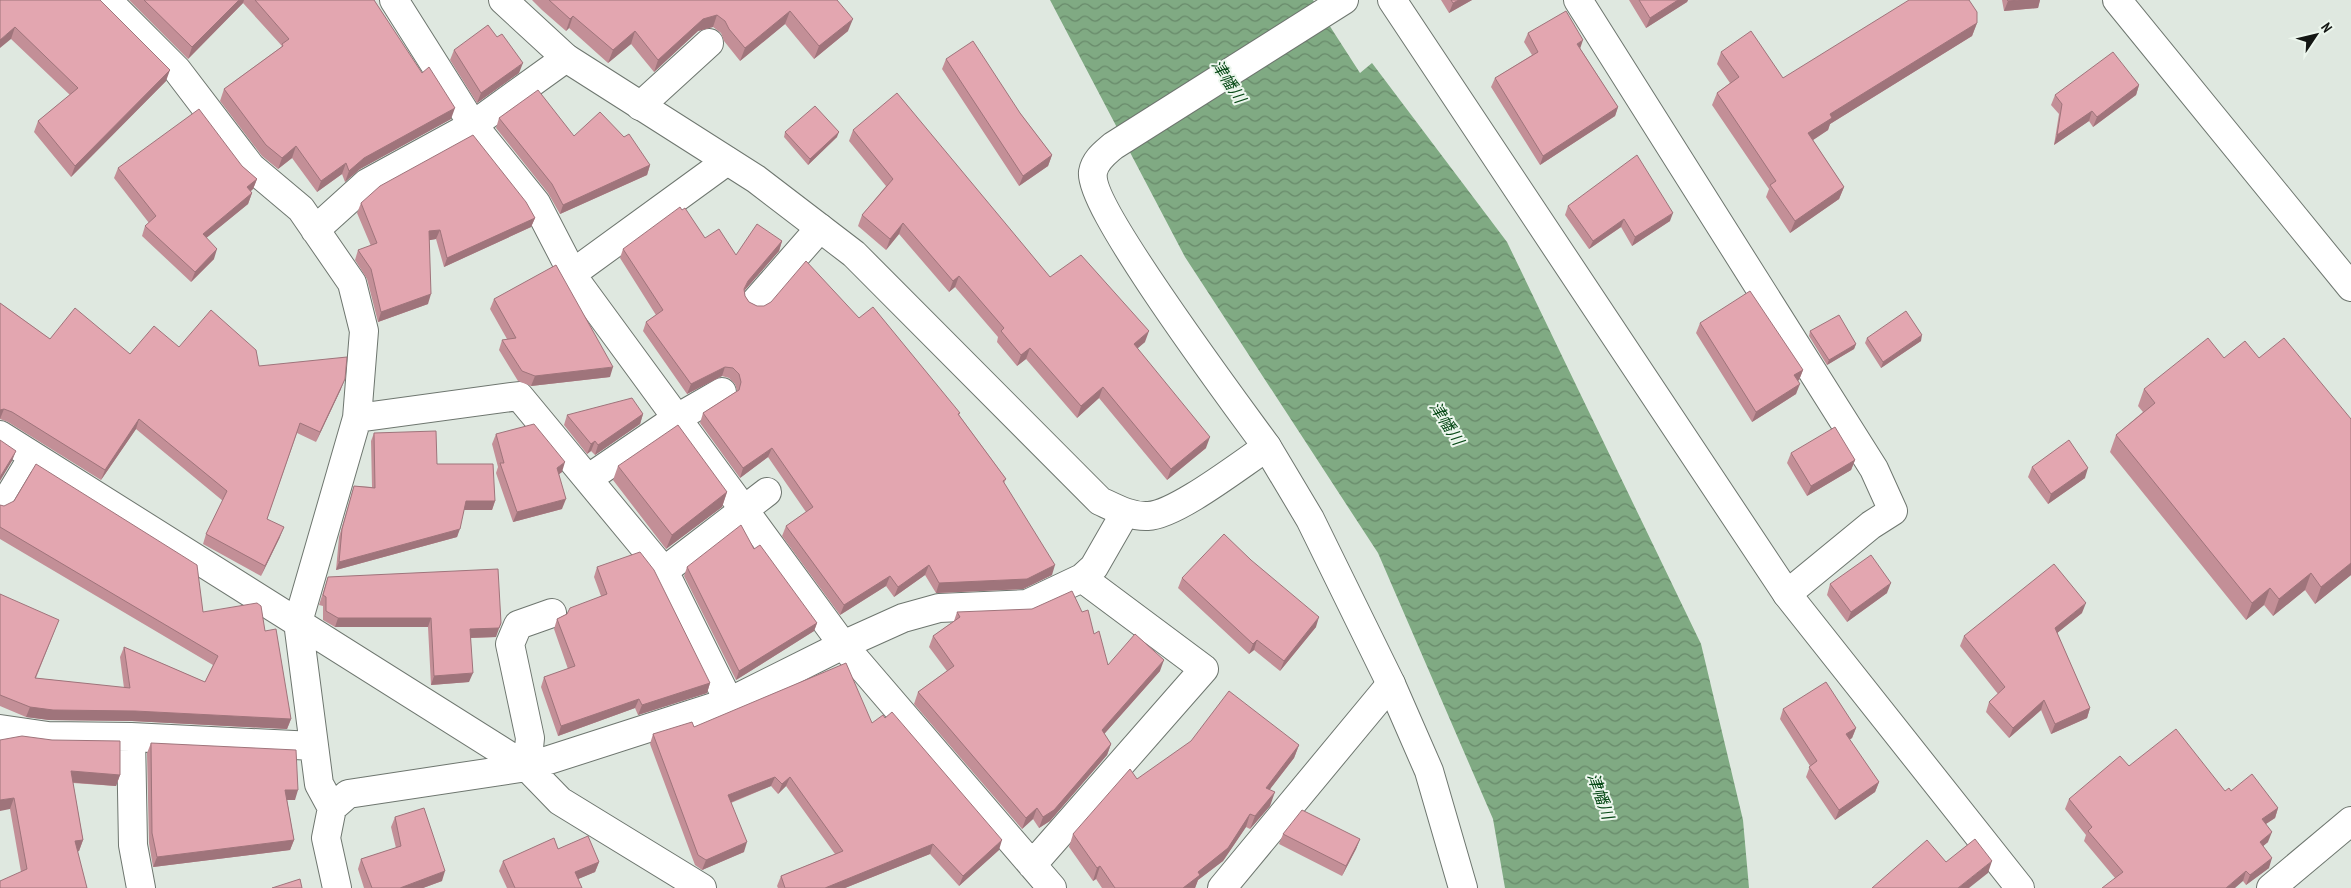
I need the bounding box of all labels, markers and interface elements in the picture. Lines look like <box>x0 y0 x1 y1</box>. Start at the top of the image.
north arrow <box>2291 10 2341 60</box>
text: N <box>2317 19 2336 36</box>
water label: 津幡川 <box>1208 55 1252 108</box>
water label: 津幡川 <box>1426 397 1470 450</box>
water label: 津幡川 <box>1583 770 1619 824</box>

